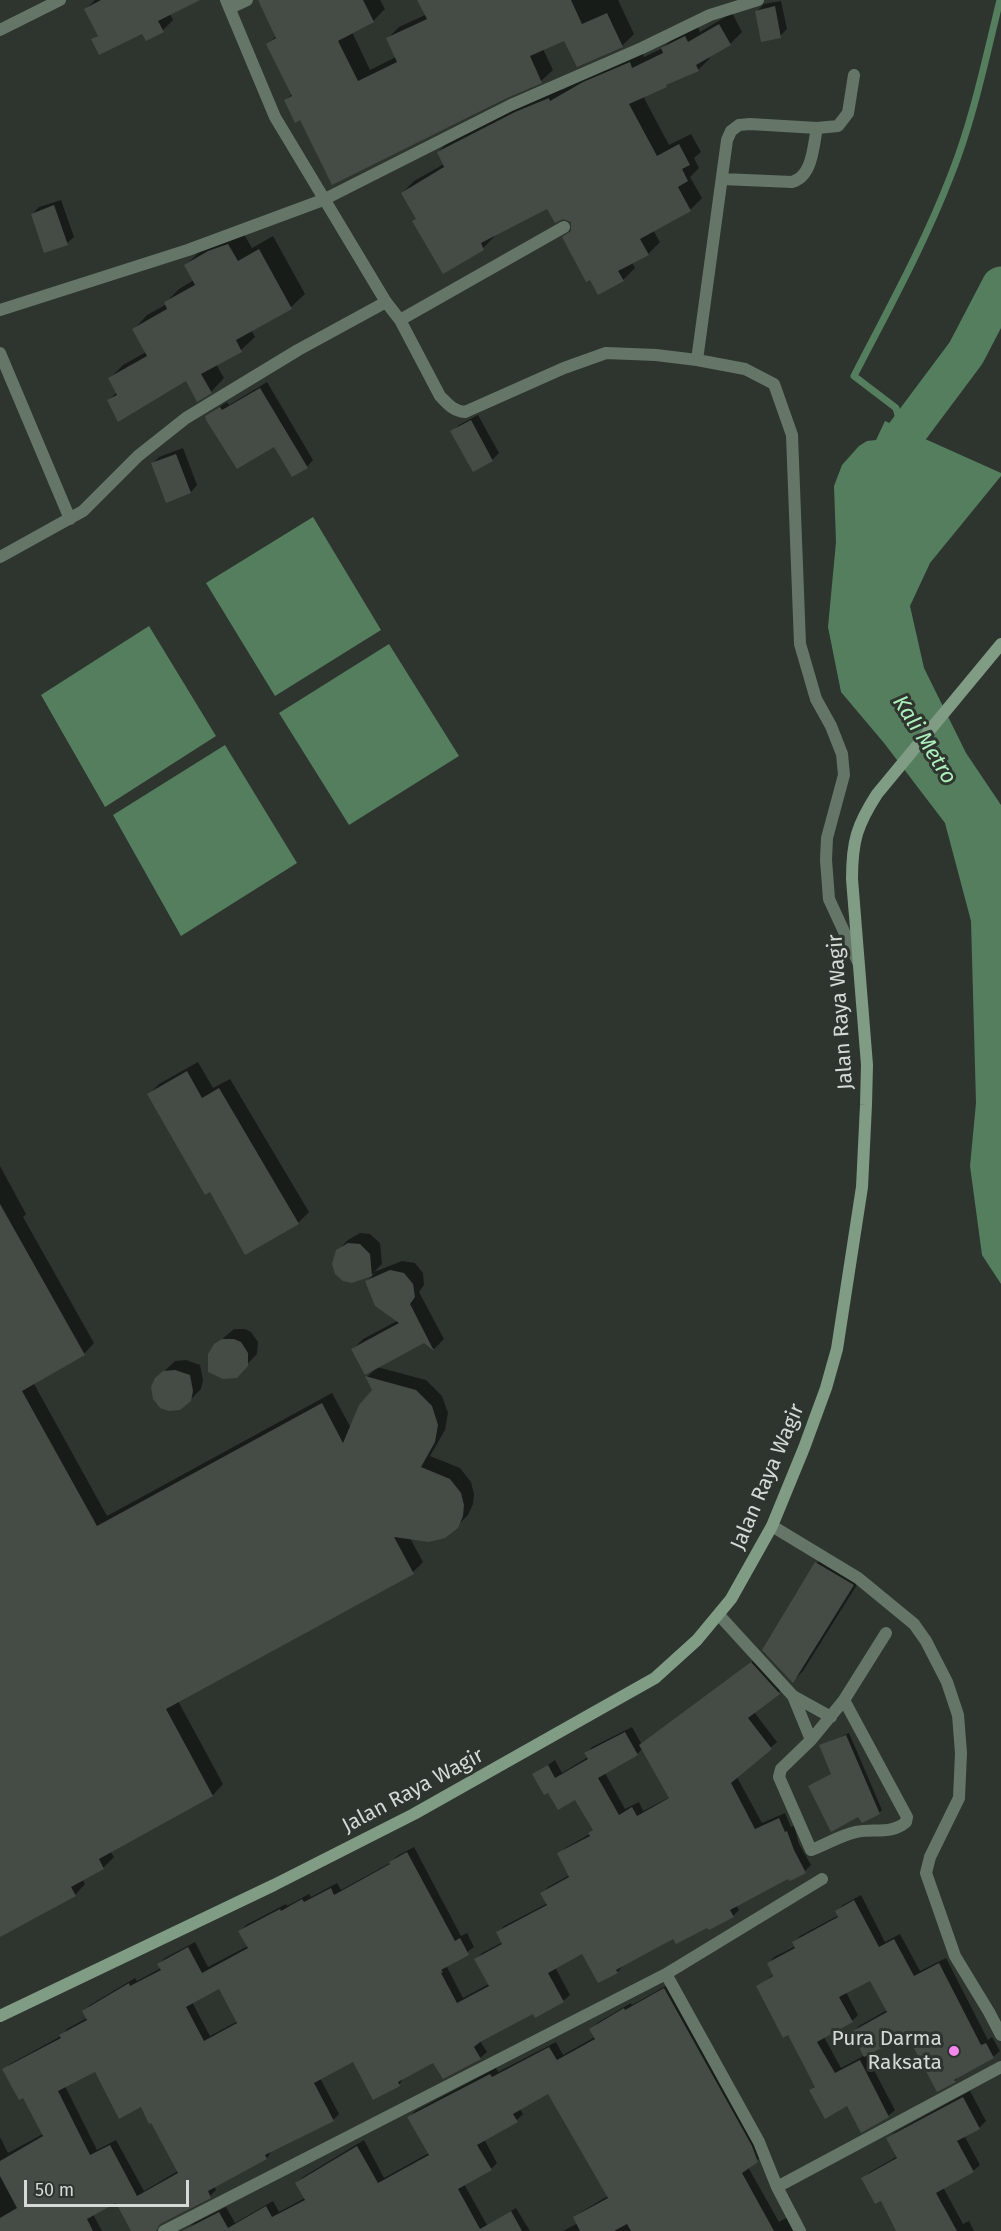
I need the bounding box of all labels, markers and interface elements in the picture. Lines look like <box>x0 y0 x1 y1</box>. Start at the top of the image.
water label: Kali Metro <box>886 691 962 789</box>
street label: Jalan Raya Wagir <box>823 933 859 1091</box>
street label: Jalan Raya Wagir <box>726 1400 810 1554</box>
street label: Jalan Raya Wagir <box>338 1743 488 1839</box>
place label: Pura Darma Raksata <box>832 2026 942 2076</box>
marker: Pura Darma Raksata <box>947 2044 961 2058</box>
scale bar <box>27 2168 192 2206</box>
text: 50 m <box>35 2179 74 2201</box>

